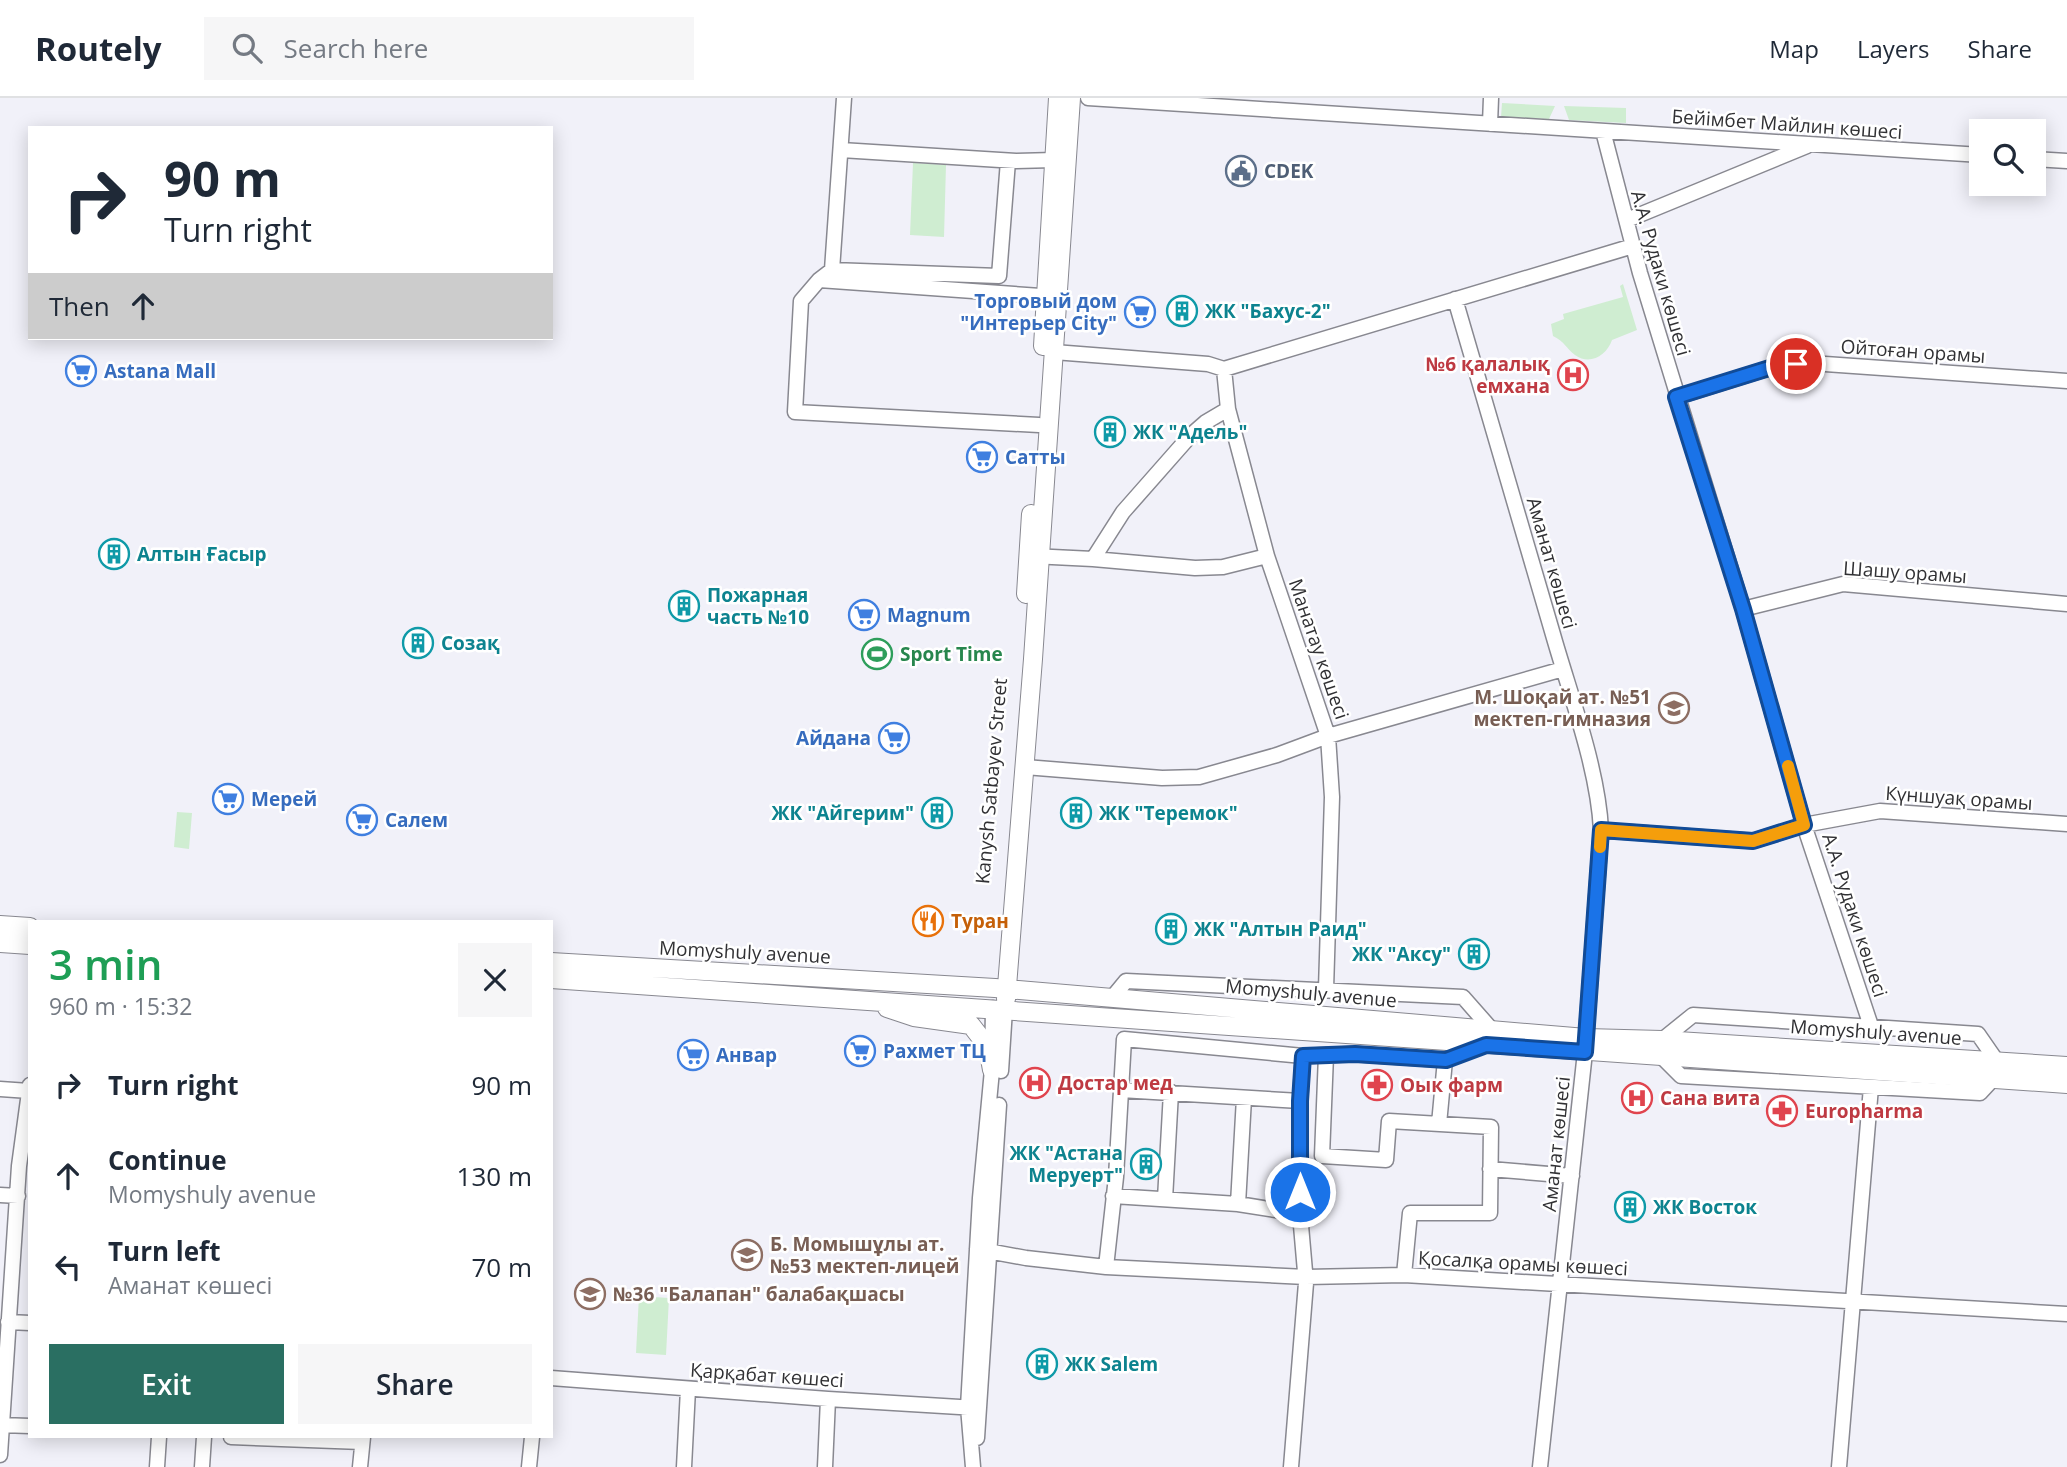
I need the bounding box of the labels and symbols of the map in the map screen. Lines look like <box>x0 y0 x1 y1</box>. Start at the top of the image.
street label: Бейімбет Майлин көшесі <box>1671 103 1903 145</box>
public building icon: CDEK <box>1224 154 1258 188</box>
place label: CDEK <box>1264 158 1314 184</box>
street label: А.А. Рудаки көшесі <box>1625 187 1697 359</box>
place label: Торговый дом "Интерьер City" <box>960 288 1117 336</box>
building icon: ЖК "Бахус-2" <box>1165 294 1199 328</box>
supermarket icon: Торговый дом "Интерьер City" <box>1123 295 1157 329</box>
place label: ЖК "Бахус-2" <box>1205 298 1331 324</box>
street label: Ойтоған орамы <box>1840 333 1986 369</box>
pin <box>1766 334 1826 394</box>
place label: №6 қалалық емхана <box>1426 351 1550 399</box>
supermarket icon: Astana Mall <box>64 354 98 388</box>
place label: Astana Mall <box>104 358 216 384</box>
hospital icon: №6 қалалық емхана <box>1556 358 1590 392</box>
building icon: ЖК "Адель" <box>1093 415 1127 449</box>
place label: ЖК "Адель" <box>1133 419 1247 445</box>
supermarket icon: Сатты <box>965 440 999 474</box>
place label: Сатты <box>1005 444 1066 470</box>
street label: Аманат көшесі <box>1521 494 1583 632</box>
building icon: Алтын Ғасыр <box>97 537 131 571</box>
place label: Алтын Ғасыр <box>137 541 267 567</box>
street label: Шашу орамы <box>1842 555 1968 589</box>
street label: Манатау көшесі <box>1283 575 1355 723</box>
place label: Пожарная часть №10 <box>707 582 809 630</box>
building icon: Пожарная часть №10 <box>667 589 701 623</box>
supermarket icon: Magnum <box>847 598 881 632</box>
place label: Magnum <box>887 602 971 628</box>
building icon: Созақ <box>401 626 435 660</box>
place label: Созақ <box>441 630 500 656</box>
sports icon: Sport Time <box>860 637 894 671</box>
place label: Sport Time <box>900 641 1003 667</box>
street label: Kanysh Satbayev Street <box>969 677 1013 885</box>
place label: М. Шоқай ат. №51 мектеп-гимназия <box>1473 684 1651 732</box>
school or university icon: М. Шоқай ат. №51 мектеп-гимназия <box>1657 691 1691 725</box>
supermarket icon: Айдана <box>877 721 911 755</box>
place label: Айдана <box>796 725 871 751</box>
street label: Күншуақ орамы <box>1885 780 2033 816</box>
supermarket icon: Мерей <box>211 782 245 816</box>
place label: Мерей <box>251 786 317 812</box>
building icon: ЖК "Айгерим" <box>920 796 954 830</box>
building icon: ЖК "Теремок" <box>1059 796 1093 830</box>
place label: ЖК "Айгерим" <box>772 800 914 826</box>
place label: ЖК "Теремок" <box>1099 800 1238 826</box>
supermarket icon: Салем <box>345 803 379 837</box>
place label: Салем <box>385 807 448 833</box>
street label: А.А. Рудаки көшесі <box>1816 830 1894 1000</box>
restaurant icon: Туран <box>911 904 945 938</box>
place label: Туран <box>951 908 1009 934</box>
building icon: ЖК "Алтын Раид" <box>1154 912 1188 946</box>
place label: ЖК "Алтын Раид" <box>1194 916 1367 942</box>
street label: Momyshuly avenue <box>658 935 832 969</box>
building icon: ЖК "Аксу" <box>1457 937 1491 971</box>
place label: ЖК "Аксу" <box>1352 941 1451 967</box>
street label: Momyshuly avenue <box>1224 973 1398 1013</box>
street label: Momyshuly avenue <box>1789 1013 1963 1051</box>
supermarket icon: Рахмет ТЦ <box>843 1034 877 1068</box>
supermarket icon: Анвар <box>676 1038 710 1072</box>
place label: Рахмет ТЦ <box>883 1038 986 1064</box>
place label: Анвар <box>716 1042 777 1068</box>
hospital icon: Достар мед <box>1018 1066 1052 1100</box>
pharmacy icon: Оык фарм <box>1360 1068 1394 1102</box>
place label: Достар мед <box>1058 1070 1173 1096</box>
place label: Оык фарм <box>1400 1072 1503 1098</box>
street label: Аманат көшесі <box>1536 1075 1576 1213</box>
hospital icon: Сана вита <box>1620 1081 1654 1115</box>
place label: Сана вита <box>1660 1085 1760 1111</box>
pharmacy icon: Europharma <box>1765 1094 1799 1128</box>
place label: Europharma <box>1805 1098 1923 1124</box>
place label: ЖК "Астана Меруерт" <box>1009 1140 1123 1188</box>
building icon: ЖК "Астана Меруерт" <box>1129 1147 1163 1181</box>
position arrow <box>1263 1155 1337 1229</box>
building icon: ЖК Восток <box>1613 1190 1647 1224</box>
place label: ЖК Восток <box>1653 1194 1757 1220</box>
place label: Б. Момышұлы ат. №53 мектеп-лицей <box>770 1231 959 1279</box>
school or university icon: Б. Момышұлы ат. №53 мектеп-лицей <box>730 1238 764 1272</box>
street label: Қосалқа орамы көшесі <box>1417 1245 1629 1281</box>
school or university icon: №36 "Балапан" балабақшасы <box>573 1277 607 1311</box>
place label: №36 "Балапан" балабақшасы <box>613 1281 905 1307</box>
building icon: ЖК Salem <box>1025 1347 1059 1381</box>
place label: ЖК Salem <box>1065 1351 1158 1377</box>
street label: Қарқабат көшесі <box>689 1357 845 1393</box>

